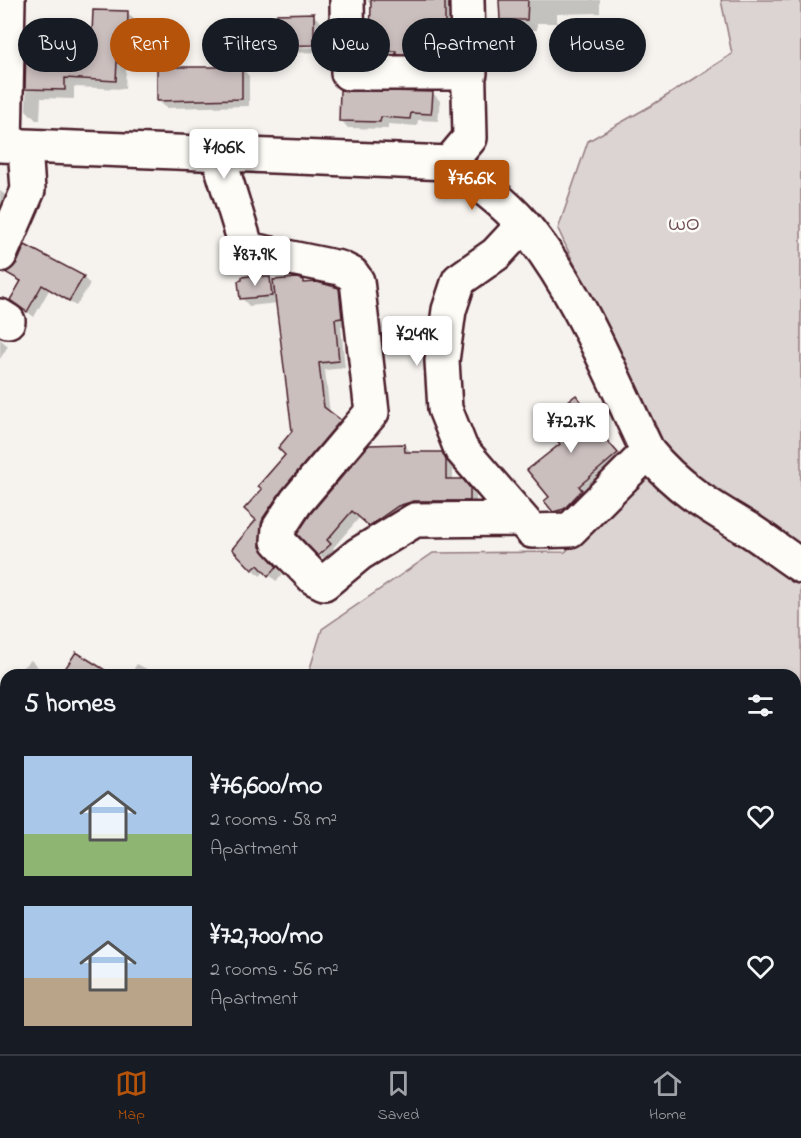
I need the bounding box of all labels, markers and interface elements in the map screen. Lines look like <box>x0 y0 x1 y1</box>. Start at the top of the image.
chip: Buy <box>18 18 98 72</box>
chip: Rent <box>110 18 190 72</box>
chip: Filters <box>202 18 299 72</box>
chip: New <box>311 18 390 72</box>
chip: Apartment <box>402 18 537 72</box>
chip: House <box>549 18 646 72</box>
pin: ¥106K <box>182 129 266 180</box>
text: ¥106K <box>203 134 245 163</box>
pin: ¥76.6K <box>423 160 521 211</box>
text: ¥76.6K <box>448 165 496 194</box>
park label: wo <box>668 204 700 243</box>
pin: ¥87.9K <box>206 236 304 287</box>
text: ¥87.9K <box>233 241 277 270</box>
pin: ¥249K <box>375 316 459 367</box>
text: ¥249K <box>396 321 438 350</box>
pin: ¥72.7K <box>522 403 620 454</box>
text: ¥72.7K <box>547 408 595 437</box>
text: 5 homes <box>24 686 116 724</box>
icon: filters <box>744 689 777 722</box>
text: ¥76,600/mo <box>210 768 322 806</box>
icon: home <box>72 780 144 852</box>
icon: heart <box>744 800 777 833</box>
text: 2 rooms · 58 m² <box>210 806 337 835</box>
text: Apartment <box>210 835 298 864</box>
text: ¥72,700/mo <box>210 918 323 956</box>
icon: home <box>72 930 144 1002</box>
icon: heart <box>744 950 777 983</box>
text: 2 rooms · 56 m² <box>210 956 339 985</box>
text: Apartment <box>210 985 298 1014</box>
tab: Map <box>115 1067 148 1127</box>
tab: Saved <box>378 1067 419 1127</box>
tab: Home <box>649 1067 686 1127</box>

